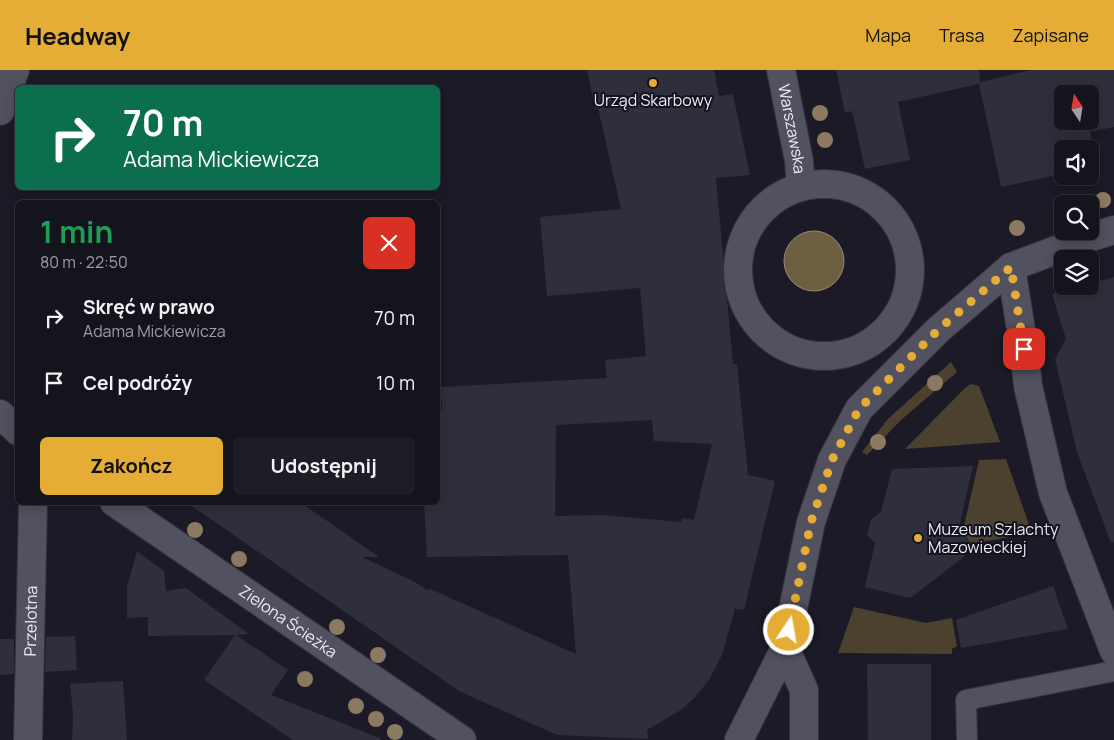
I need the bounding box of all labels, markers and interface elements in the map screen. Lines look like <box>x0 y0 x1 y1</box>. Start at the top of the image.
text: Headway <box>25 19 130 52</box>
text: Mapa <box>865 23 911 47</box>
text: Trasa <box>939 23 984 47</box>
text: Zapisane <box>1012 23 1089 47</box>
marker: Urząd Skarbowy <box>647 77 659 89</box>
street label: Warszawska <box>773 82 811 174</box>
north arrow <box>1054 85 1099 130</box>
map controls <box>1054 85 1099 295</box>
place label: Urząd Skarbowy <box>594 89 713 111</box>
text: 70 m <box>123 99 203 147</box>
icon: right <box>40 105 105 170</box>
button: sound <box>1054 140 1099 185</box>
text: Adama Mickiewicza <box>123 144 319 174</box>
button: search <box>1054 195 1099 240</box>
text: 1 min <box>40 211 113 252</box>
button: close <box>363 217 415 269</box>
button: layers <box>1054 250 1099 295</box>
text: 80 m · 22:50 <box>40 251 128 273</box>
text: Skręć w prawo <box>83 294 215 320</box>
icon: right <box>40 304 68 332</box>
text: 70 m <box>374 305 415 331</box>
text: Adama Mickiewicza <box>83 320 226 342</box>
pin <box>1003 328 1045 370</box>
icon: arrive <box>1010 335 1038 363</box>
icon: arrive <box>40 369 68 397</box>
text: Cel podróży <box>83 370 192 396</box>
text: 10 m <box>376 370 415 396</box>
button: Zakończ <box>40 437 223 495</box>
button: Udostępnij <box>233 437 415 495</box>
place label: Muzeum Szlachty Mazowieckiej <box>928 518 1059 558</box>
marker: Muzeum Szlachty Mazowieckiej <box>912 532 924 544</box>
street label: Zielona Ścieżka <box>235 580 342 663</box>
street label: Przelotna <box>19 585 42 657</box>
position arrow <box>762 603 814 655</box>

